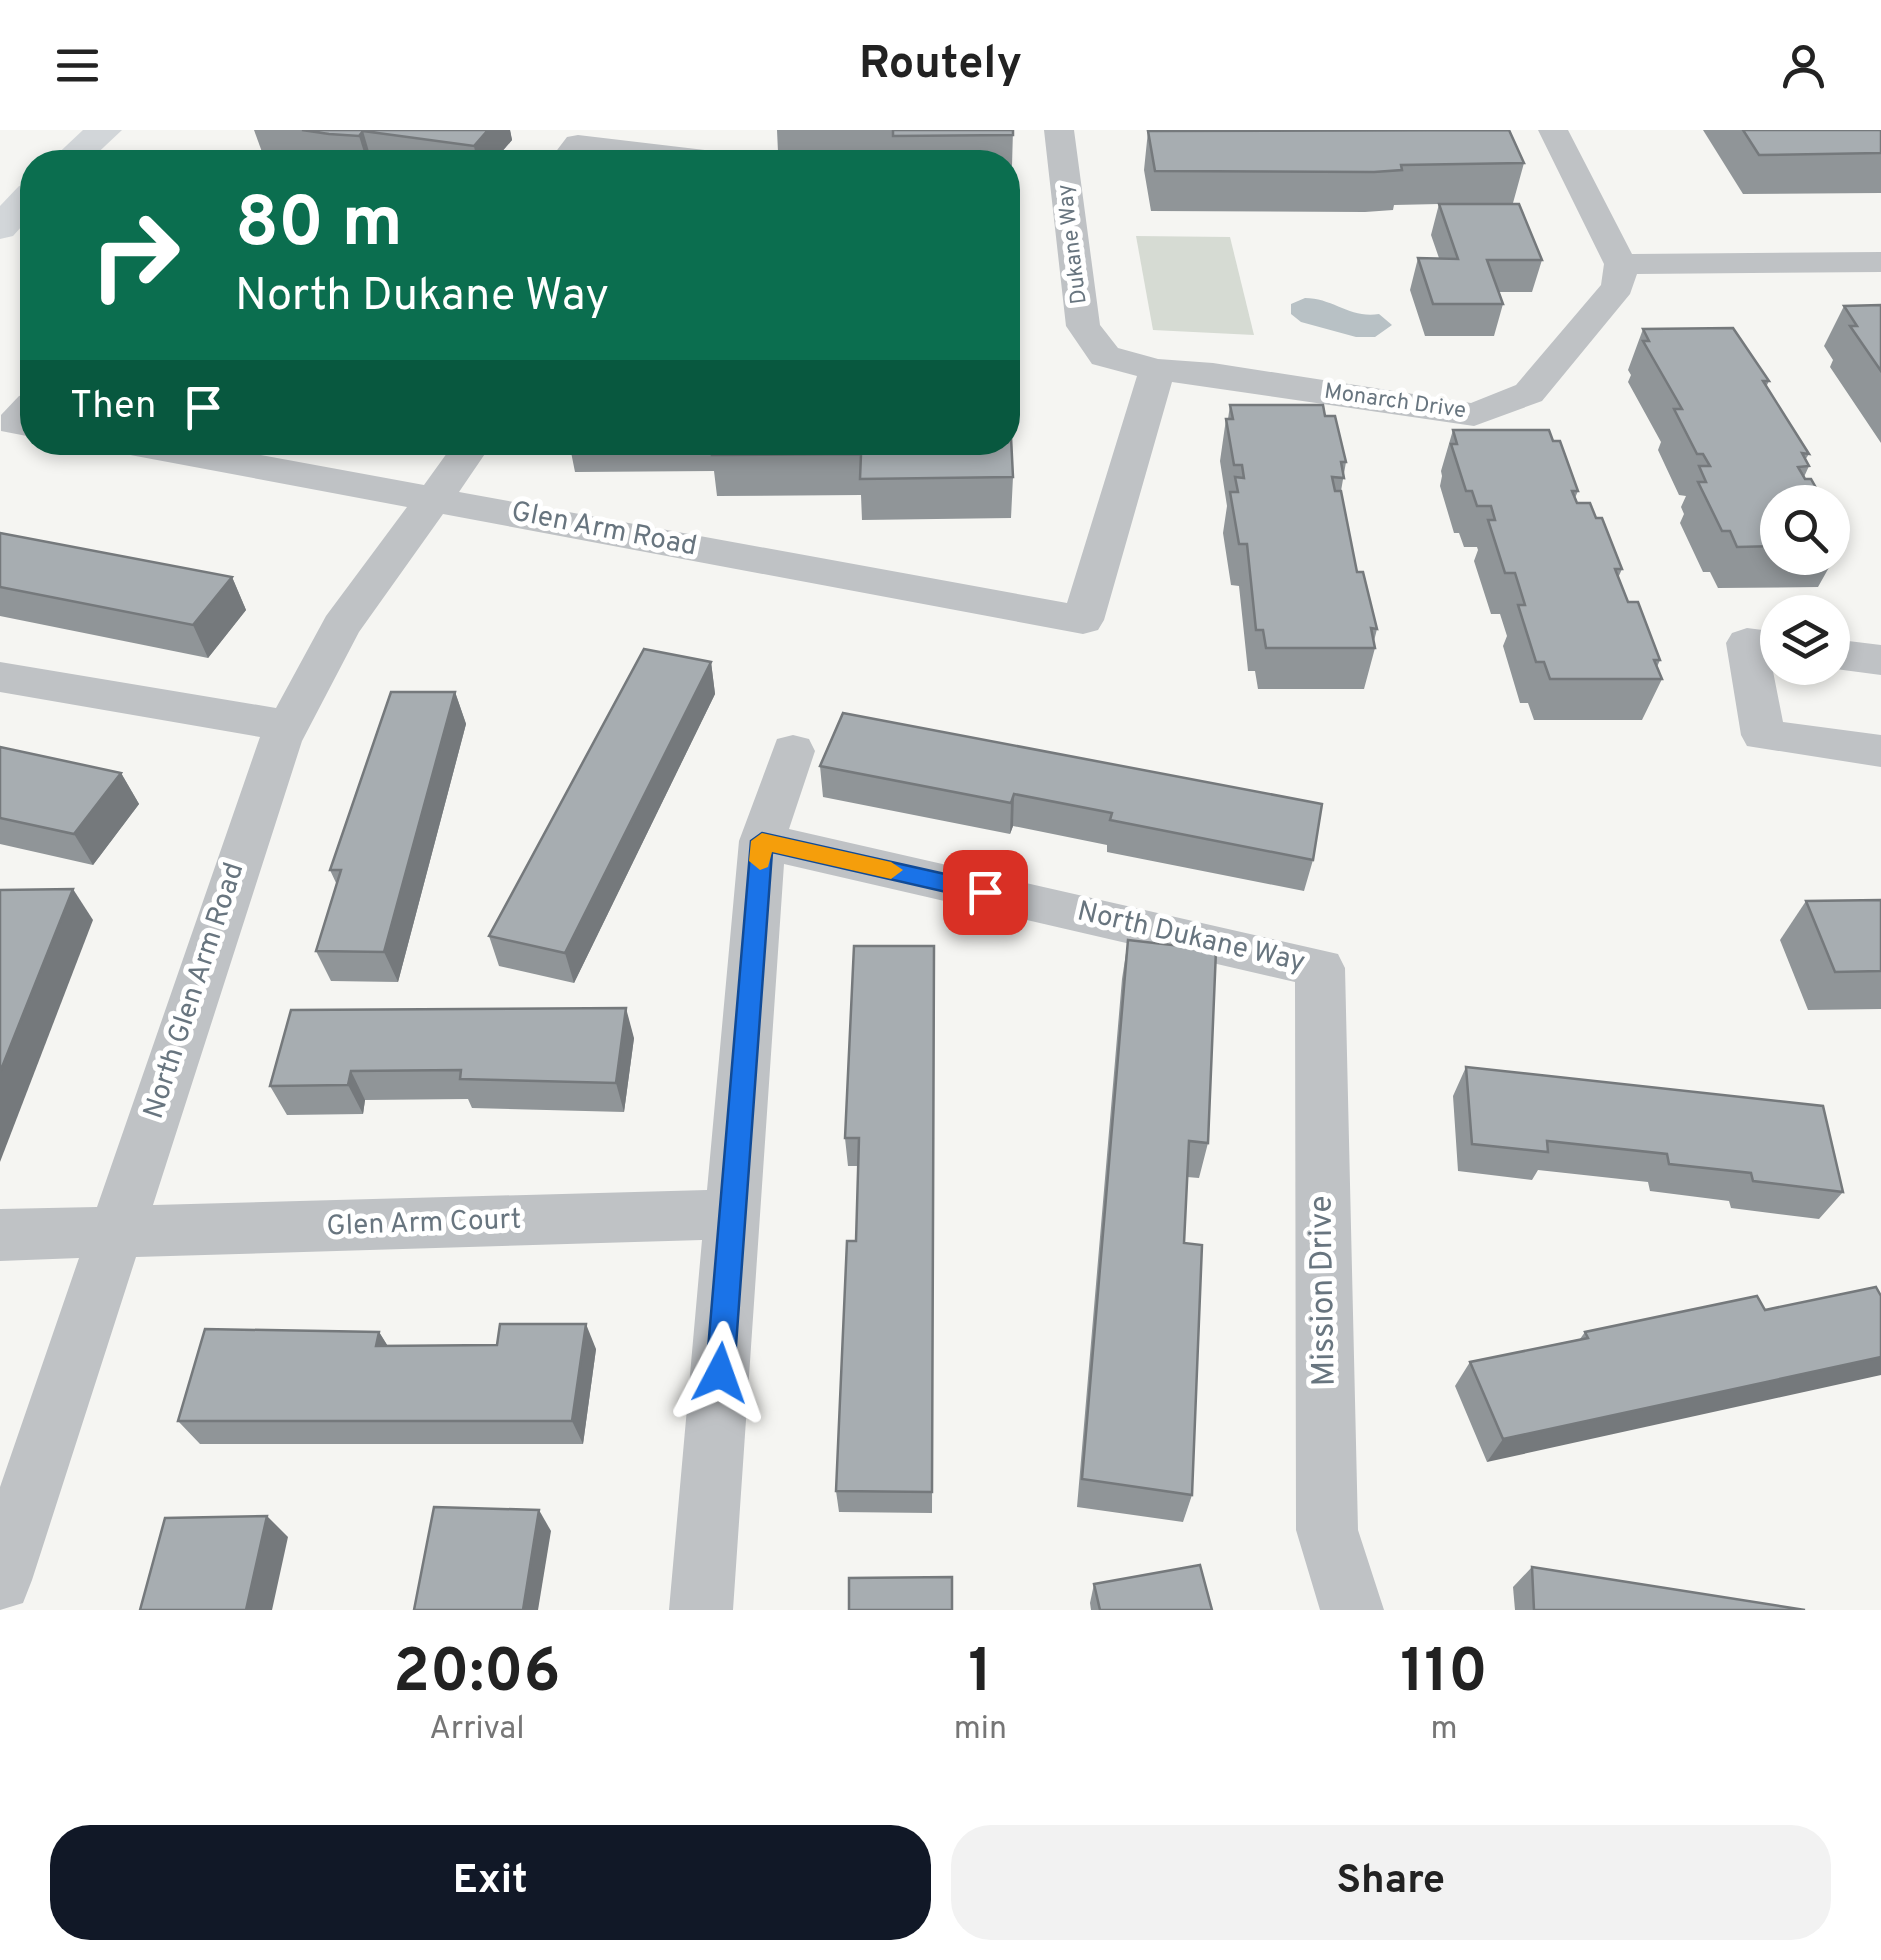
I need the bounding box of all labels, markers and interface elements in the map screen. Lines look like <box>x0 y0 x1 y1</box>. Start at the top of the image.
text: Routely <box>859 37 1022 94</box>
icon: menu <box>50 38 105 93</box>
icon: person <box>1776 38 1831 93</box>
text: 80 m <box>235 182 403 271</box>
street label: Dukane Way <box>1052 182 1094 306</box>
icon: right <box>70 190 200 320</box>
text: North Dukane Way <box>235 269 609 326</box>
street label: Monarch Drive <box>1322 379 1468 425</box>
icon: arrive <box>176 380 231 435</box>
text: Then <box>70 383 156 432</box>
map controls <box>1760 485 1850 685</box>
button: search <box>1760 485 1850 575</box>
street label: Glen Arm Road <box>508 494 700 566</box>
button: layers <box>1760 595 1850 685</box>
pin <box>943 850 1028 935</box>
street label: North Glen Arm Road <box>137 858 253 1124</box>
icon: arrive <box>958 865 1013 920</box>
street label: North Dukane Way <box>1074 894 1308 982</box>
street label: Mission Drive <box>1302 1195 1346 1387</box>
street label: Glen Arm Court <box>326 1203 522 1245</box>
position arrow <box>668 1321 772 1425</box>
text: 20:06 <box>393 1637 560 1713</box>
text: 1 <box>968 1637 992 1713</box>
text: 110 <box>1400 1637 1488 1713</box>
text: Arrival <box>429 1710 525 1750</box>
text: min <box>954 1710 1007 1750</box>
text: m <box>1430 1710 1458 1750</box>
button: Exit <box>50 1825 931 1940</box>
button: Share <box>951 1825 1831 1940</box>

